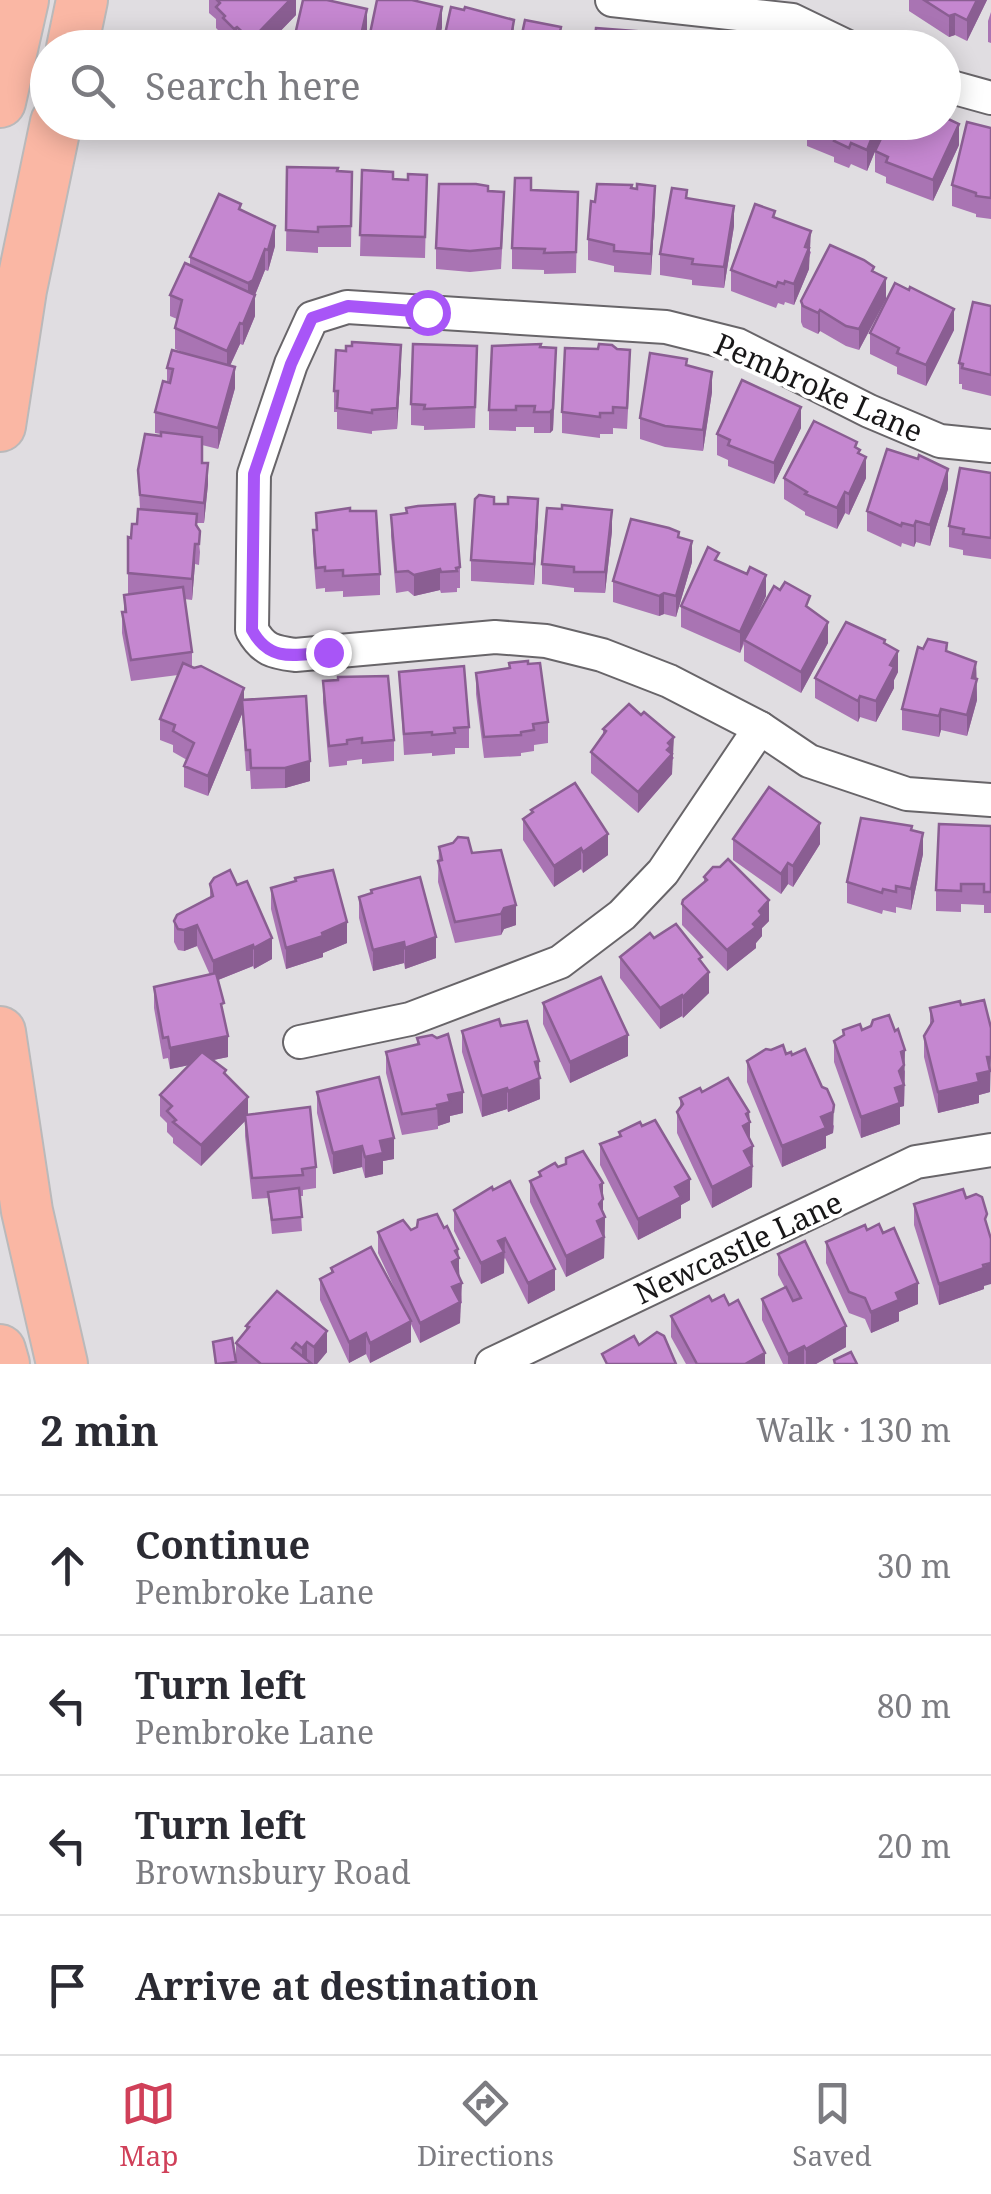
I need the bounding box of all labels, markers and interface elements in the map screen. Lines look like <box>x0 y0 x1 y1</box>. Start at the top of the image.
search box <box>30 30 961 140</box>
icon: search <box>65 58 120 113</box>
text: Search here <box>145 59 361 111</box>
route start <box>405 290 451 336</box>
street label: Pembroke Lane <box>708 323 930 451</box>
route end <box>306 630 352 676</box>
street label: Newcastle Lane <box>628 1181 848 1313</box>
text: 2 min <box>40 1401 159 1458</box>
text: Walk · 130 m <box>756 1408 951 1451</box>
text: Continue <box>135 1518 310 1570</box>
icon: ahead <box>40 1538 95 1593</box>
text: 30 m <box>877 1544 951 1587</box>
text: Pembroke Lane <box>135 1570 374 1613</box>
text: Turn left <box>135 1658 306 1710</box>
icon: left <box>40 1678 95 1733</box>
text: 80 m <box>877 1684 951 1727</box>
text: Pembroke Lane <box>135 1710 374 1753</box>
text: Turn left <box>135 1798 306 1850</box>
icon: left <box>40 1818 95 1873</box>
text: 20 m <box>877 1824 951 1867</box>
text: Brownsbury Road <box>135 1850 411 1893</box>
icon: arrive <box>40 1958 95 2013</box>
text: Arrive at destination <box>135 1959 539 2011</box>
tab: Map <box>119 2076 178 2174</box>
tab: Directions <box>417 2076 554 2174</box>
tab: Saved <box>792 2076 872 2174</box>

